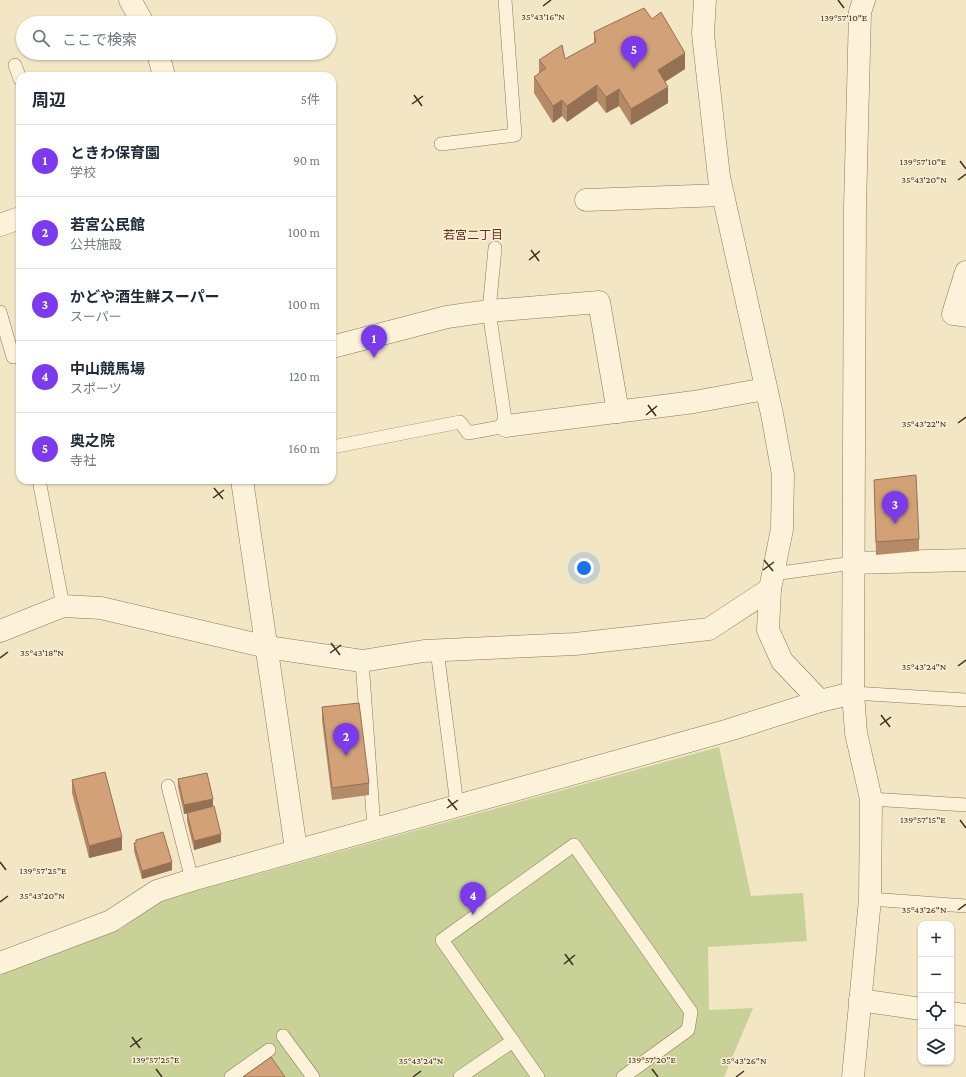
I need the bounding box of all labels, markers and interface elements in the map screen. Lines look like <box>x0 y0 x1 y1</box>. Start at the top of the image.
text: 35°43'16"N <box>521 11 565 22</box>
text: 139°57'10"E <box>821 12 868 23</box>
search box <box>16 16 336 60</box>
icon: search <box>30 27 52 49</box>
text: ここで検索 <box>62 32 137 48</box>
pin: 5 <box>621 36 647 69</box>
text: 周辺 <box>32 91 66 110</box>
text: 5件 <box>301 92 320 107</box>
text: ときわ保育園 <box>70 145 160 161</box>
text: 1 <box>43 153 47 168</box>
text: 90 m <box>293 153 320 168</box>
text: 139°57'10"E <box>900 156 947 167</box>
text: 学校 <box>70 165 96 180</box>
text: 35°43'20"N <box>901 174 947 185</box>
text: 若宮公民館 <box>70 217 145 233</box>
text: 2 <box>42 225 48 240</box>
text: 100 m <box>288 225 320 240</box>
district label: 若宮二丁目 <box>443 228 503 242</box>
text: 公共施設 <box>70 237 122 252</box>
text: かどや酒生鮮スーパー <box>70 289 220 305</box>
text: 3 <box>42 297 48 312</box>
text: 100 m <box>288 297 320 312</box>
text: スーパー <box>70 309 122 324</box>
pin: 1 <box>361 325 387 358</box>
text: 中山競馬場 <box>70 361 145 377</box>
text: 4 <box>41 369 49 384</box>
text: 120 m <box>289 369 320 384</box>
text: スポーツ <box>70 381 122 396</box>
text: 35°43'22"N <box>902 418 947 429</box>
text: 奥之院 <box>70 433 115 449</box>
text: 5 <box>42 441 48 456</box>
text: 160 m <box>289 441 320 456</box>
text: 寺社 <box>70 453 96 468</box>
pin: 3 <box>882 491 908 524</box>
your location <box>574 558 594 578</box>
text: 35°43'18"N <box>20 647 64 658</box>
text: 35°43'24"N <box>902 661 947 672</box>
pin: 2 <box>333 723 359 756</box>
text: 139°57'15"E <box>900 814 946 825</box>
text: 139°57'25"E <box>20 865 67 876</box>
pin: 4 <box>460 882 486 915</box>
text: 35°43'20"N <box>19 890 65 901</box>
text: 35°43'26"N <box>902 904 947 915</box>
map controls <box>918 921 954 1065</box>
button: + <box>918 921 954 957</box>
button: − <box>918 957 954 993</box>
button: locate <box>918 993 954 1029</box>
button: layers <box>918 1029 954 1065</box>
text: 139°57'25"E <box>133 1054 180 1065</box>
text: 139°57'20"E <box>628 1054 676 1065</box>
text: 35°43'24"N <box>399 1055 444 1066</box>
text: 35°43'26"N <box>722 1055 767 1066</box>

